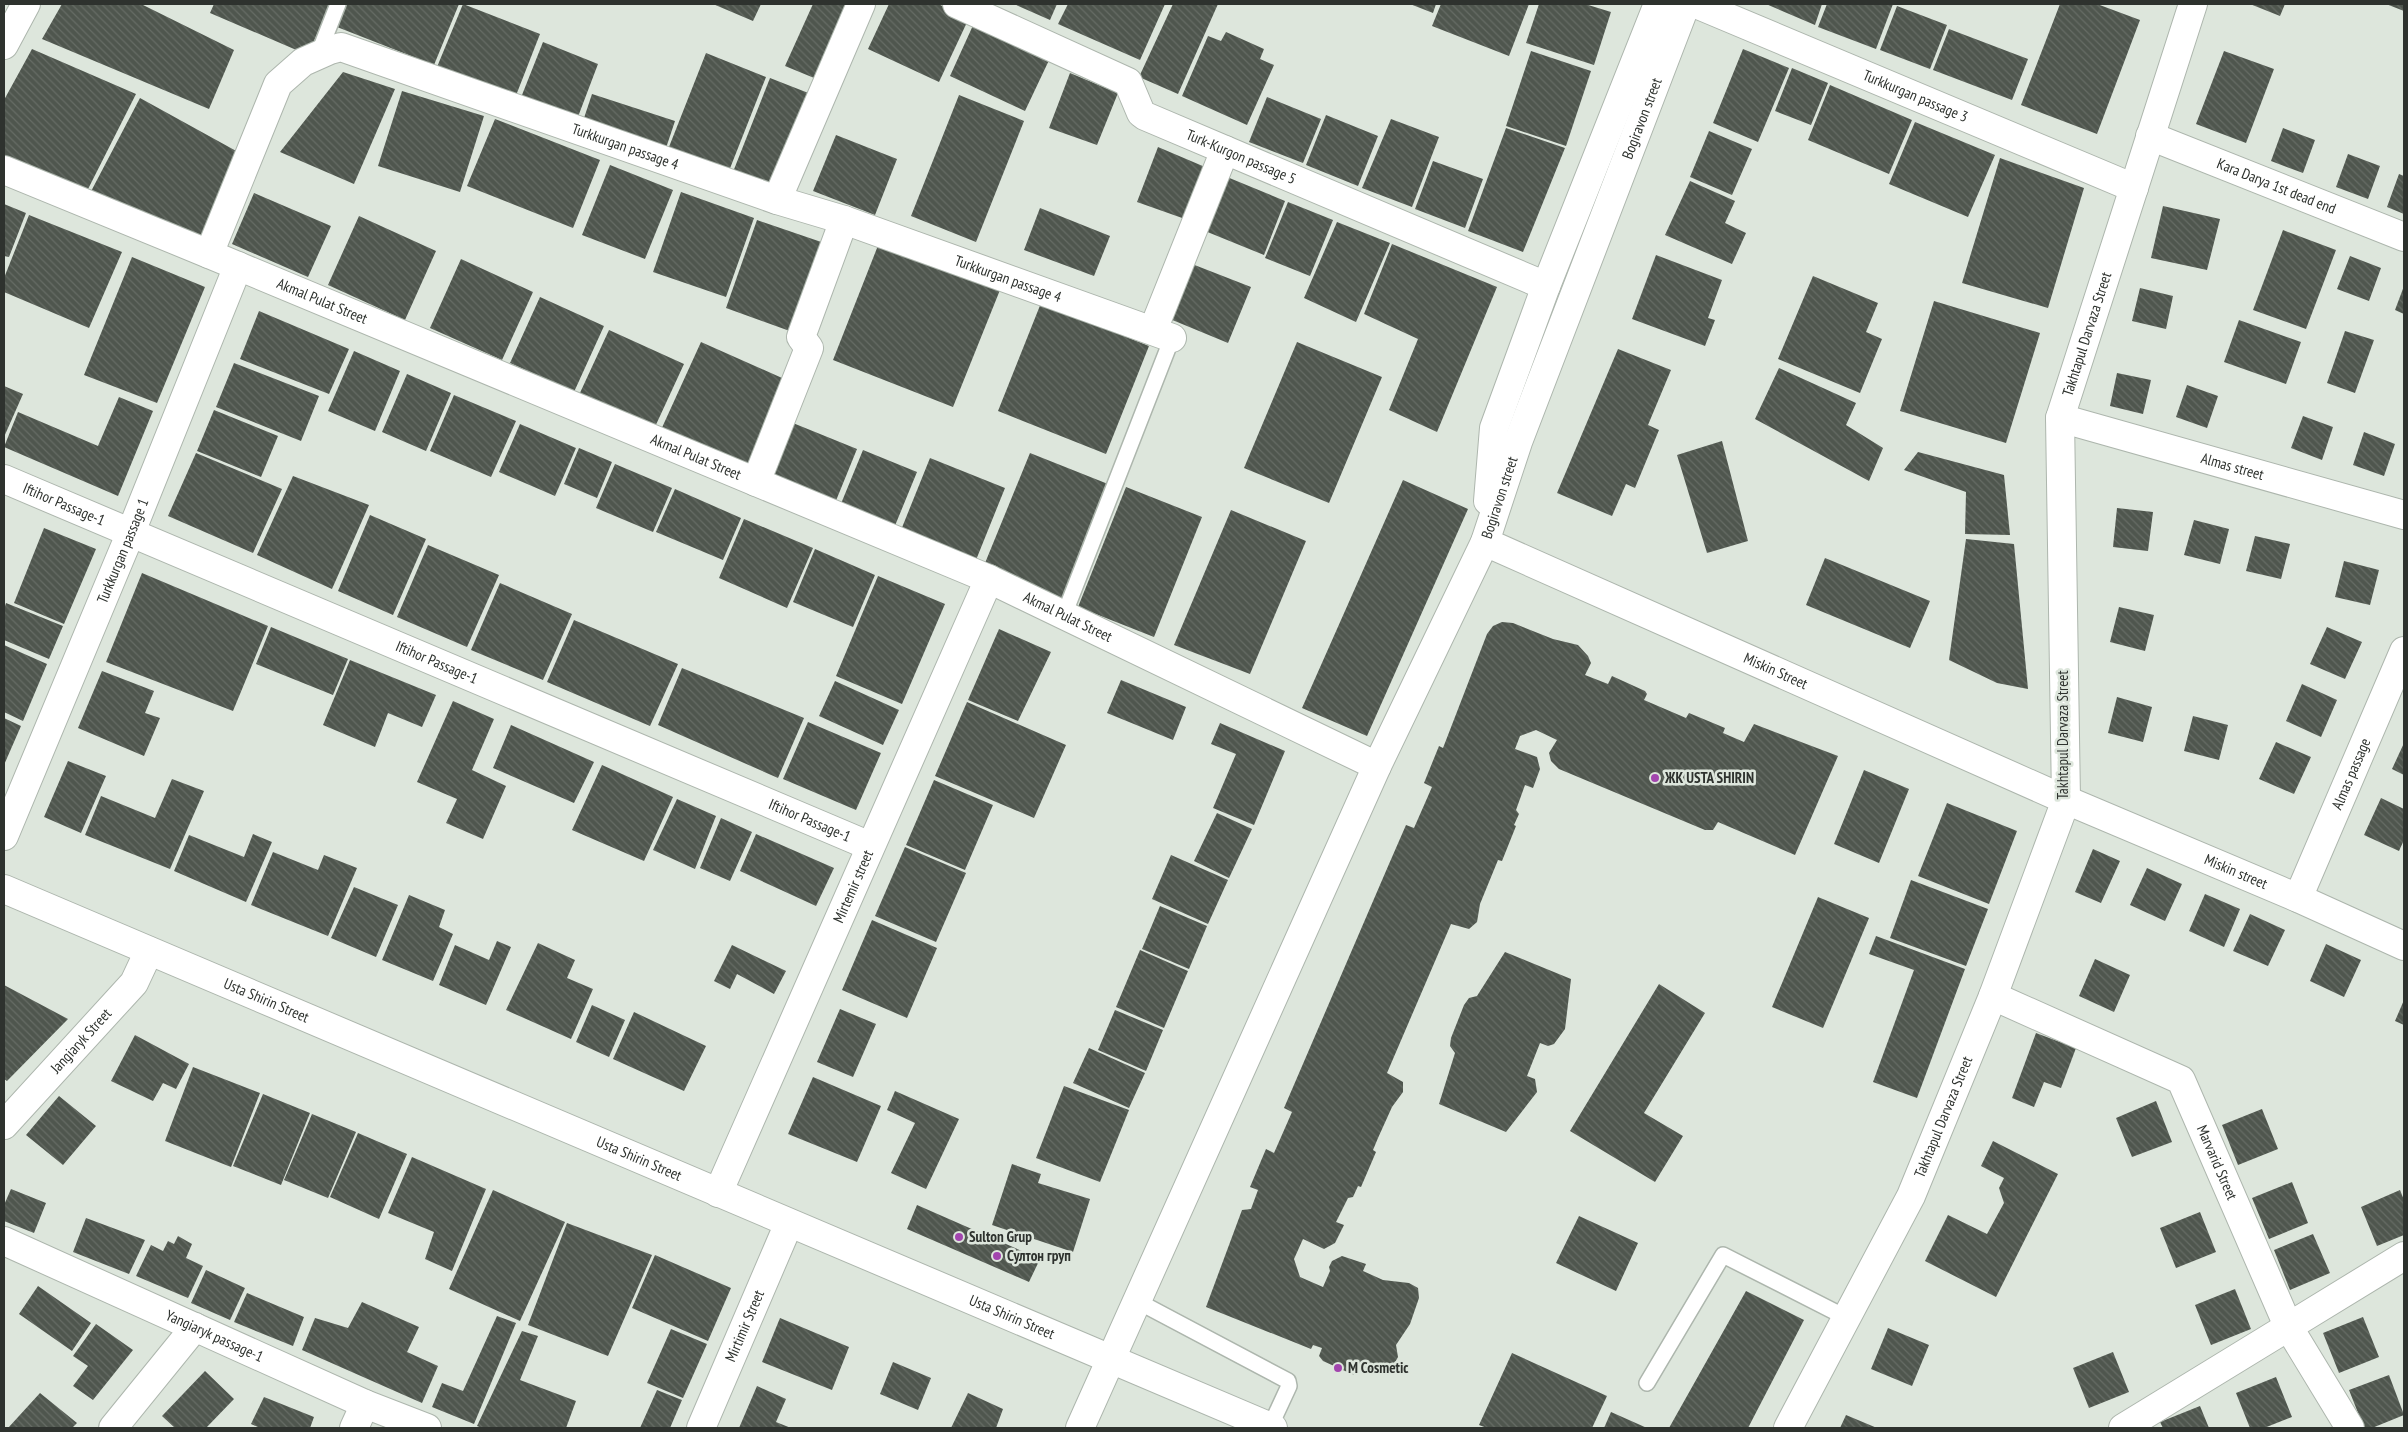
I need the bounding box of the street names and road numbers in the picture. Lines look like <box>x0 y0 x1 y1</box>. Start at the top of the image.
street label: Turkkurgan passage 3 <box>1860 65 1971 126</box>
street label: Bogiravon street <box>1617 75 1666 162</box>
street label: Turkkurgan passage 4 <box>569 119 682 174</box>
street label: Turk-Kurgon passage 5 <box>1184 125 1299 188</box>
street label: Kаra Darya 1st dead end <box>2214 154 2339 218</box>
street label: Turkkurgan passage 4 <box>952 251 1064 307</box>
street label: Takhtapul Darvaza Street <box>2058 270 2115 399</box>
street label: Akmal Pulat Street <box>274 273 370 328</box>
street label: Akmal Pulat Street <box>648 429 744 484</box>
street label: Almas street <box>2199 448 2266 484</box>
street label: Bogiravon street <box>1477 454 1522 541</box>
street label: Iftihor Passage-1 <box>20 478 108 530</box>
street label: Turkkurgan passage 1 <box>92 495 153 606</box>
street label: Akmal Pulat Street <box>1021 587 1115 646</box>
street label: Iftihor Passage-1 <box>393 636 481 688</box>
street label: Miskin Street <box>1741 648 1811 693</box>
street label: Takhtapul Darvaza Street <box>2053 670 2072 800</box>
street label: Almas passage <box>2327 735 2375 812</box>
street label: Iftihor Passage-1 <box>766 794 854 846</box>
street label: Mirtemir street <box>828 847 877 926</box>
street label: Miskin street <box>2202 850 2270 893</box>
street label: Usta Shirin Street <box>221 973 312 1026</box>
street label: Jangiaryk Street <box>45 1004 115 1078</box>
street label: Takhtapul Darvaza Street <box>1910 1053 1976 1180</box>
street label: Marvarid Street <box>2193 1122 2242 1203</box>
street label: Usta Shirin Street <box>594 1132 685 1185</box>
street label: Mirtimir Street <box>721 1287 768 1365</box>
street label: Usta Shirin Street <box>967 1290 1058 1343</box>
street label: Yangiaryk passage-1 <box>163 1305 267 1366</box>

